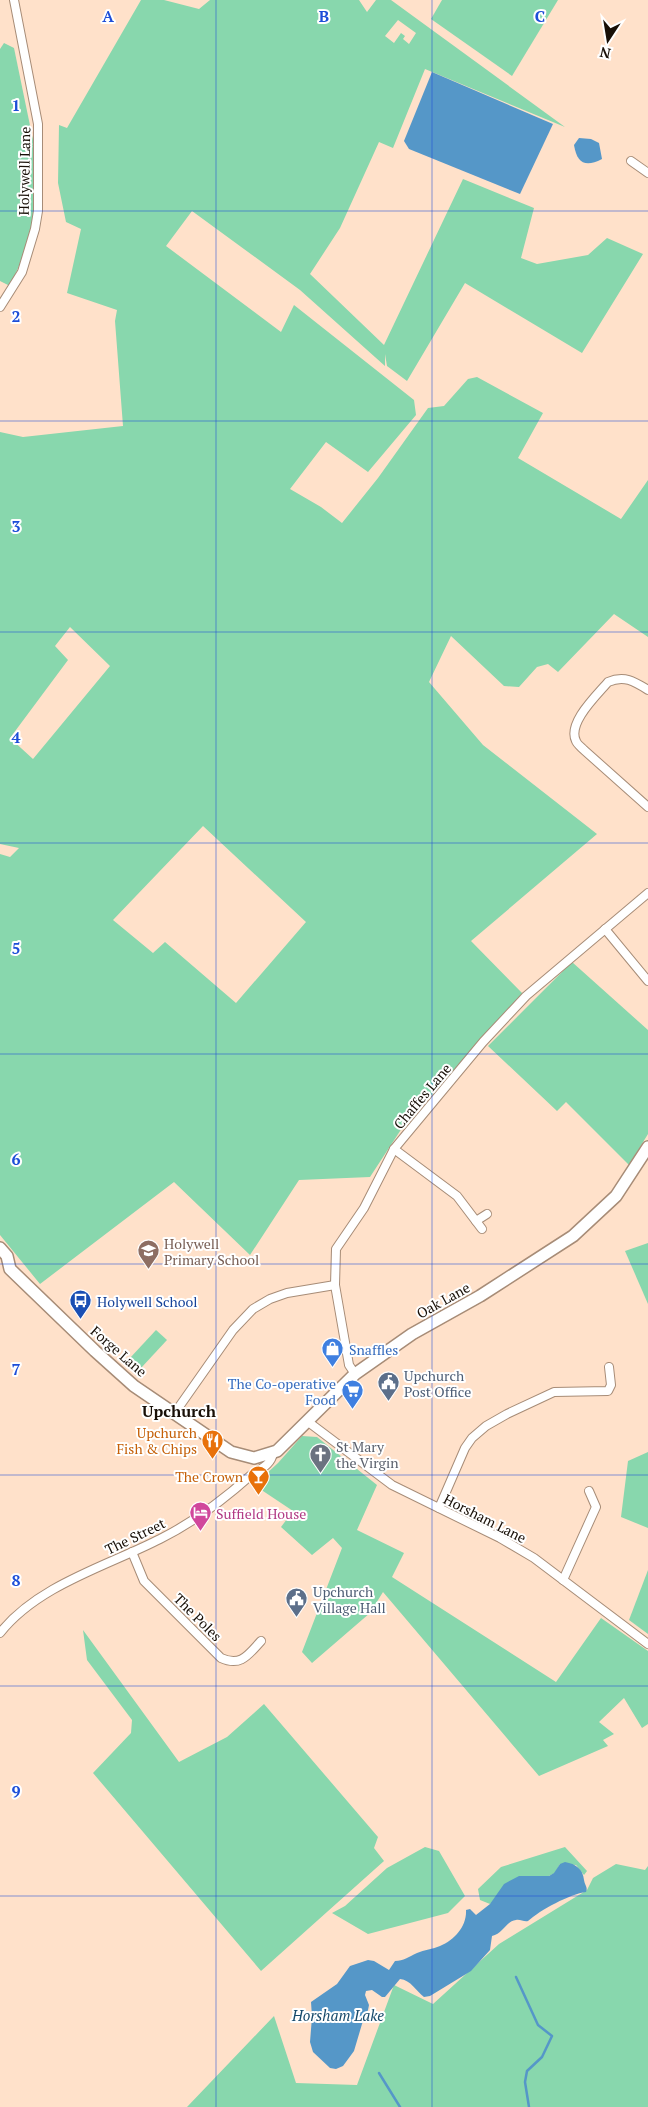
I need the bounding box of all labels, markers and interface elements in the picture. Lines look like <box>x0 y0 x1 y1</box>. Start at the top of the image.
text: A <box>102 5 114 27</box>
text: B <box>319 5 329 27</box>
text: C <box>535 5 545 27</box>
north arrow <box>583 15 633 65</box>
text: N <box>598 43 612 64</box>
text: 1 <box>11 94 21 116</box>
street label: Holywell Lane <box>14 127 34 215</box>
text: 2 <box>11 305 21 327</box>
text: 3 <box>11 515 21 537</box>
text: 4 <box>11 726 21 748</box>
text: 5 <box>11 937 21 959</box>
street label: Chaffes Lane <box>389 1059 455 1133</box>
text: 6 <box>11 1148 21 1170</box>
place label: Holywell Primary School <box>164 1234 259 1269</box>
school or university icon: Holywell Primary School <box>136 1239 160 1270</box>
street label: Oak Lane <box>413 1278 473 1322</box>
bus stop icon: Holywell School <box>69 1289 93 1320</box>
place label: Holywell School <box>97 1292 197 1311</box>
street label: Forge Lane <box>87 1321 151 1381</box>
shop icon: Snaffles <box>321 1337 345 1368</box>
place label: Snaffles <box>349 1340 398 1359</box>
text: 7 <box>11 1358 21 1380</box>
place label: Upchurch Post Office <box>404 1366 471 1401</box>
public building icon: Upchurch Post Office <box>376 1371 400 1402</box>
place label: The Co-operative Food <box>228 1374 336 1409</box>
supermarket icon: The Co-operative Food <box>340 1379 364 1410</box>
district label: Upchurch <box>142 1400 217 1422</box>
place label: Upchurch Fish & Chips <box>116 1423 197 1458</box>
restaurant icon: Upchurch Fish & Chips <box>201 1428 225 1459</box>
place label: St Mary the Virgin <box>336 1437 399 1472</box>
church icon: St Mary the Virgin <box>308 1442 332 1473</box>
bar icon: The Crown <box>247 1464 271 1495</box>
place label: The Crown <box>175 1467 244 1486</box>
street label: Horsham Lane <box>440 1489 530 1547</box>
hotel icon: Suffield House <box>188 1501 212 1532</box>
place label: Suffield House <box>216 1504 306 1523</box>
street label: The Street <box>102 1513 169 1559</box>
text: 8 <box>11 1569 21 1591</box>
place label: Upchurch Village Hall <box>313 1582 386 1617</box>
public building icon: Upchurch Village Hall <box>285 1587 309 1618</box>
street label: The Poles <box>170 1589 226 1645</box>
text: 9 <box>11 1780 21 1802</box>
water label: Horsham Lake <box>291 2005 384 2025</box>

